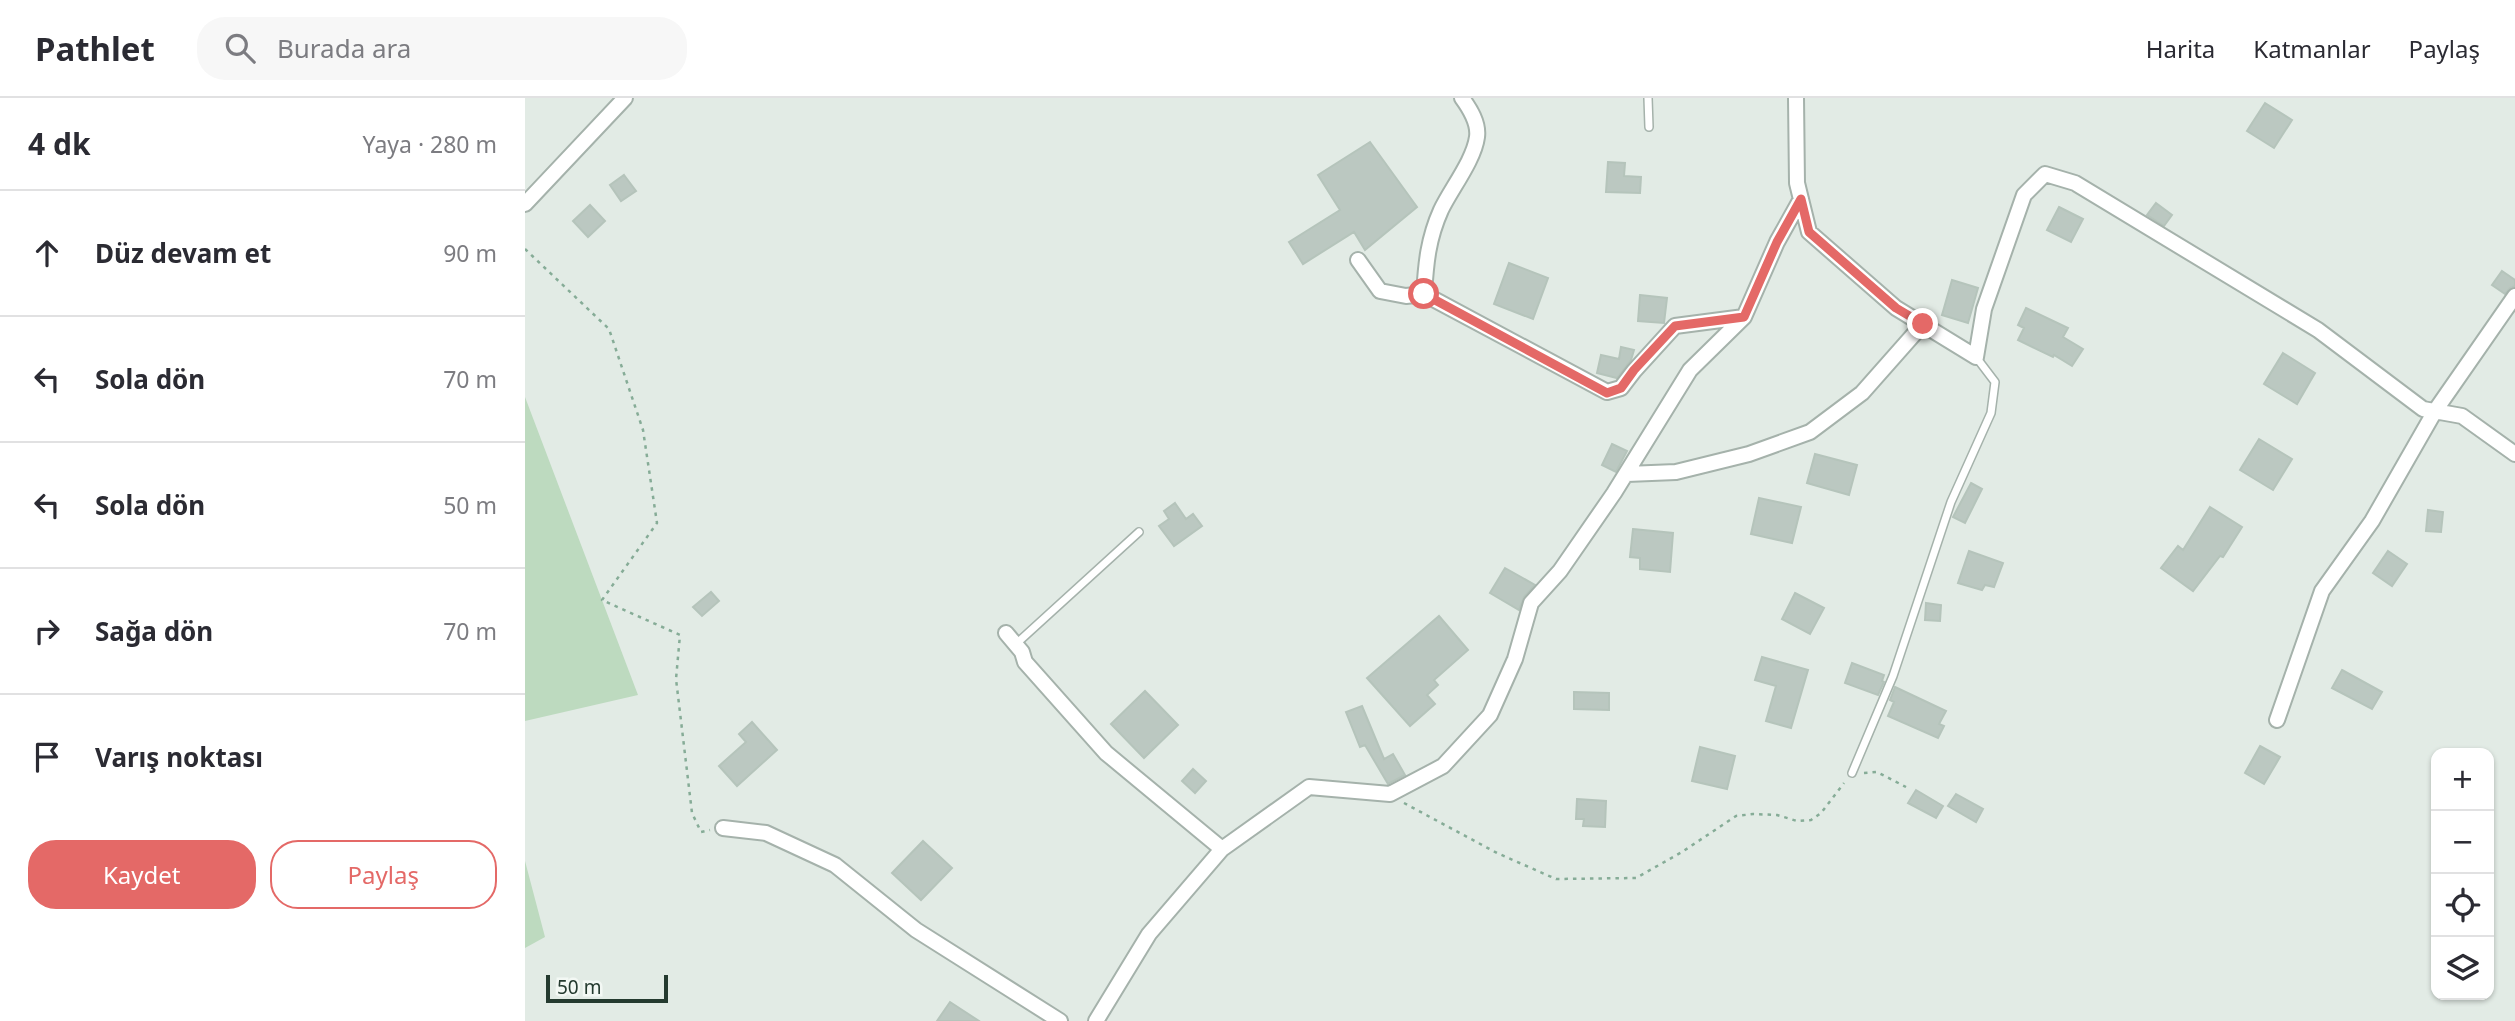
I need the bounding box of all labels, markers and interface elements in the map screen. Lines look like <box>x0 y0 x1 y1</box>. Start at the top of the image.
search box <box>197 17 687 80</box>
text: Pathlet <box>35 26 155 71</box>
icon: search <box>221 29 259 67</box>
text: Burada ara <box>277 30 411 66</box>
text: Harita <box>2146 32 2215 65</box>
text: Katmanlar <box>2253 32 2371 65</box>
text: Paylaş <box>2409 32 2480 65</box>
text: 4 dk <box>28 123 91 164</box>
text: Yaya · 280 m <box>363 128 497 160</box>
icon: ahead <box>28 234 66 272</box>
text: Düz devam et <box>95 235 271 271</box>
text: 90 m <box>443 237 497 269</box>
route start <box>1408 278 1439 309</box>
route end <box>1907 308 1938 339</box>
icon: left <box>28 360 66 398</box>
text: Sola dön <box>95 361 205 397</box>
text: 70 m <box>443 363 497 395</box>
icon: left <box>28 486 66 524</box>
text: Sola dön <box>95 487 205 523</box>
text: 50 m <box>443 489 497 521</box>
icon: right <box>28 612 66 650</box>
text: Sağa dön <box>95 613 213 649</box>
text: 70 m <box>443 615 497 647</box>
icon: arrive <box>28 738 66 776</box>
text: Varış noktası <box>95 739 263 775</box>
map controls <box>2431 748 2494 1000</box>
button: + <box>2431 748 2494 811</box>
button: − <box>2431 811 2494 874</box>
button: Kaydet <box>28 840 256 909</box>
button: Paylaş <box>270 840 497 909</box>
button: locate <box>2431 874 2494 937</box>
button: layers <box>2431 937 2494 1000</box>
scale bar <box>546 972 669 1004</box>
text: 50 m <box>557 974 601 1000</box>

